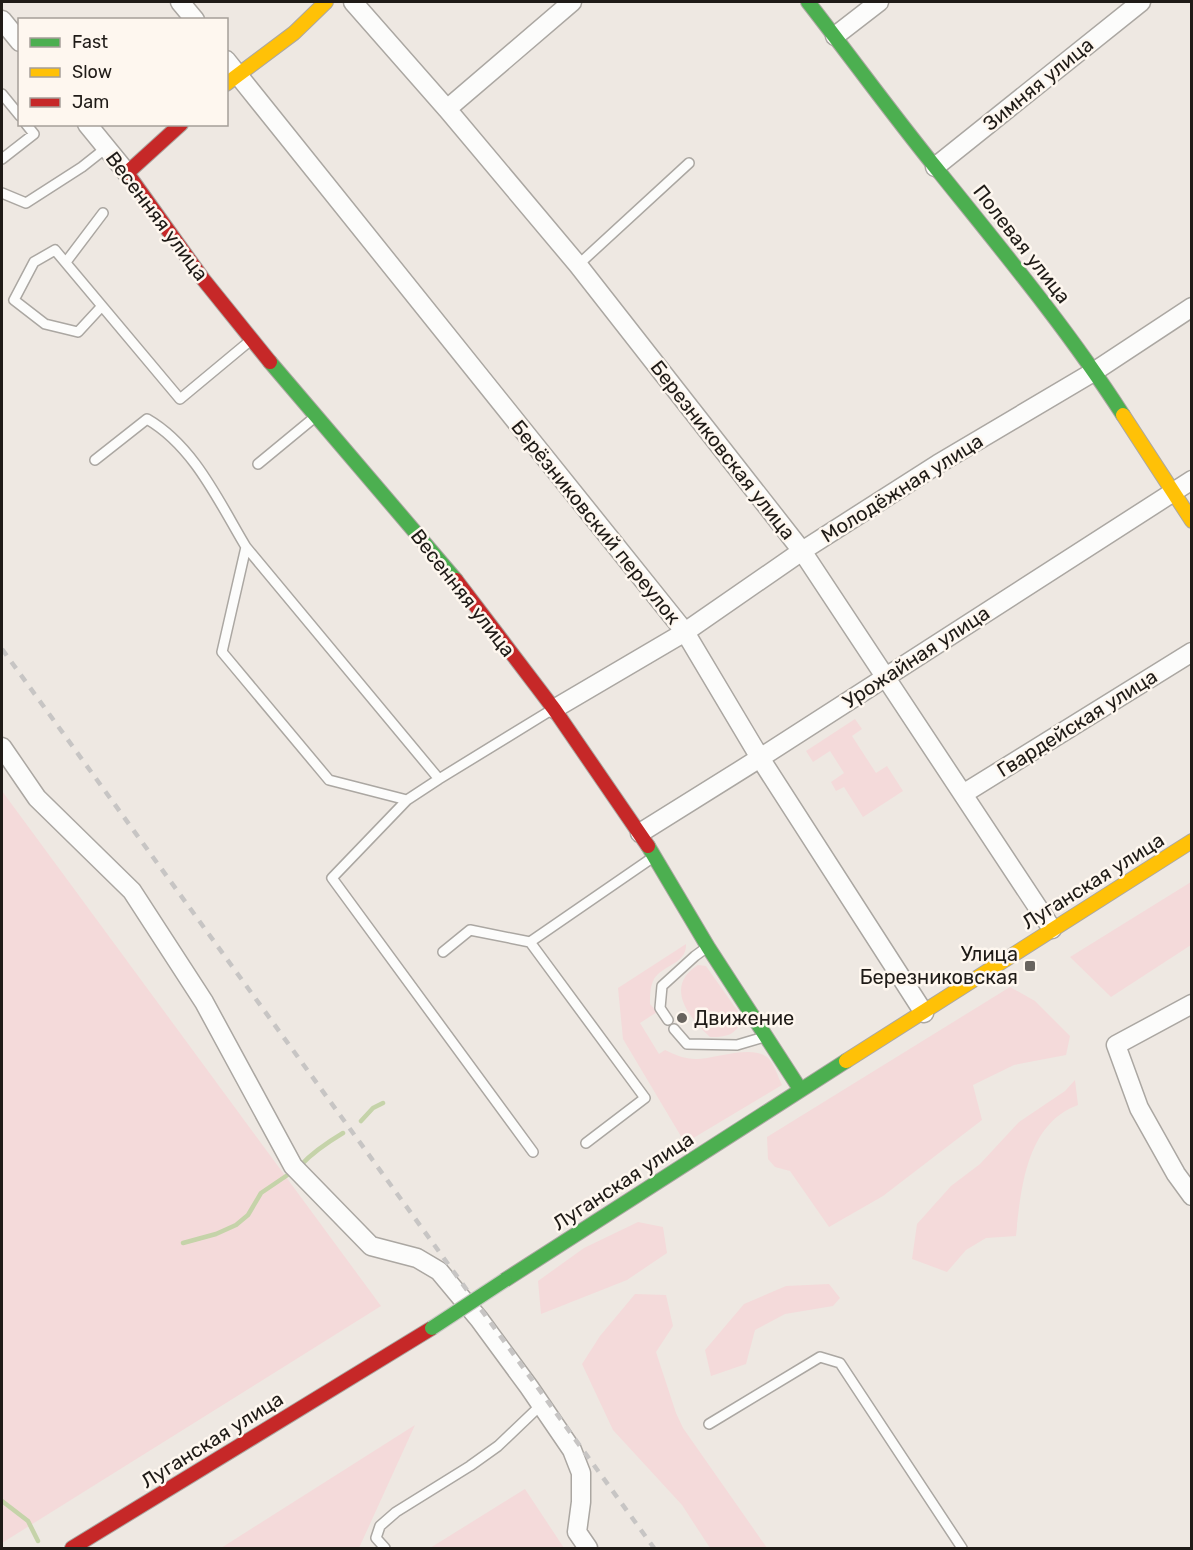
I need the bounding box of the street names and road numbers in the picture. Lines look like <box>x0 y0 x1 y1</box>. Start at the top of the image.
street label: Зимняя улица <box>978 32 1098 136</box>
street label: Весенняя улица <box>101 147 213 285</box>
street label: Полевая улица <box>968 180 1076 308</box>
street label: Березниковская улица <box>646 356 800 544</box>
street label: Берёзниковский переулок <box>506 415 686 629</box>
street label: Молодёжная улица <box>817 429 987 547</box>
street label: Весенняя улица <box>406 524 520 662</box>
street label: Урожайная улица <box>838 601 994 713</box>
street label: Гвардейская улица <box>992 664 1162 782</box>
street label: Луганская улица <box>1018 828 1168 934</box>
street label: Луганская улица <box>548 1127 698 1235</box>
street label: Луганская улица <box>137 1387 287 1493</box>

